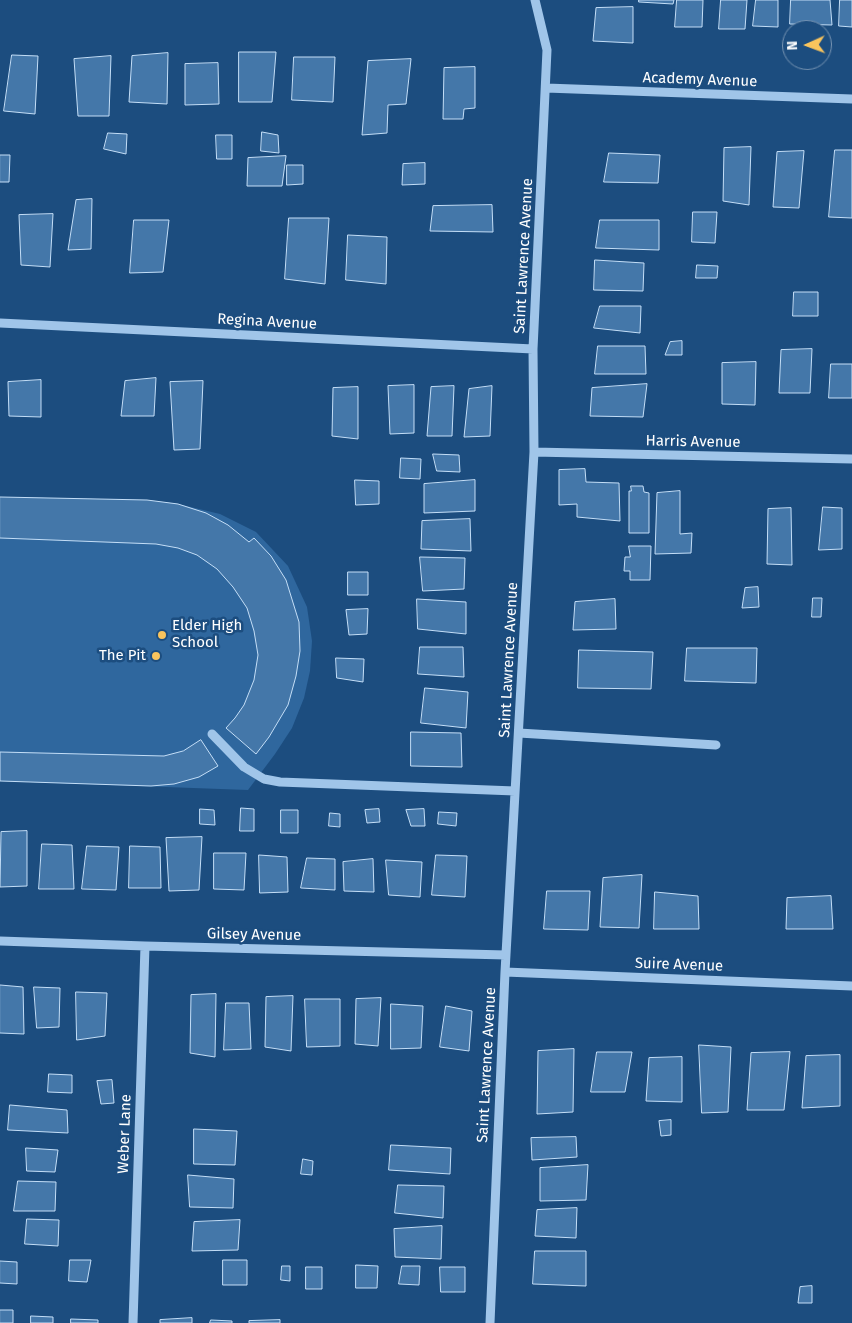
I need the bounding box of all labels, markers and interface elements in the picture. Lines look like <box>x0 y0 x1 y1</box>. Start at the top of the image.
north arrow <box>782 20 832 70</box>
text: N <box>784 41 801 50</box>
street label: Academy Avenue <box>642 69 758 91</box>
street label: Saint Lawrence Avenue <box>511 178 537 334</box>
street label: Regina Avenue <box>217 310 317 334</box>
street label: Harris Avenue <box>645 432 741 452</box>
street label: Saint Lawrence Avenue <box>496 582 522 738</box>
place label: Elder High School <box>172 617 242 652</box>
marker: Elder High School <box>156 629 168 641</box>
place label: The Pit <box>99 647 146 665</box>
marker: The Pit <box>150 650 162 662</box>
street label: Gilsey Avenue <box>207 925 301 945</box>
street label: Suire Avenue <box>635 954 723 976</box>
street label: Saint Lawrence Avenue <box>474 987 500 1143</box>
street label: Weber Lane <box>115 1094 135 1174</box>

